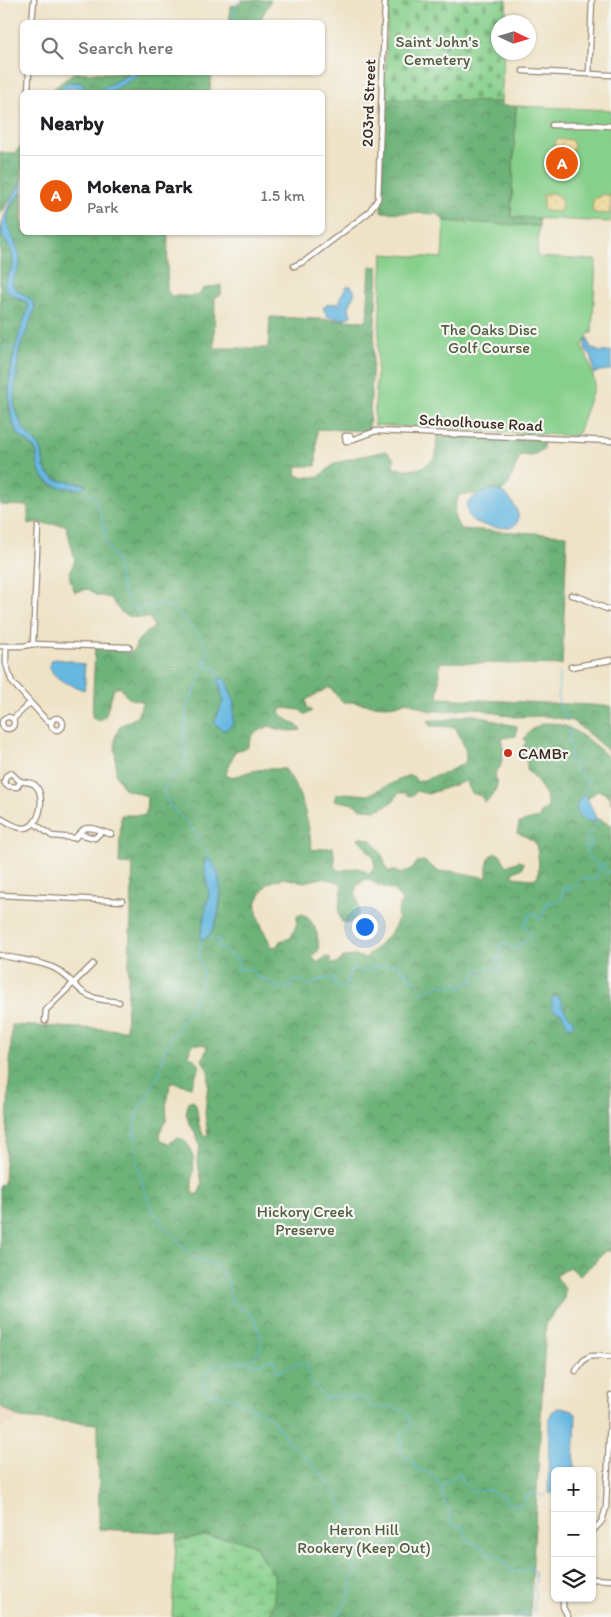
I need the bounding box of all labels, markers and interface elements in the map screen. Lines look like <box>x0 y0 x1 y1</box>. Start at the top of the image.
north arrow <box>491 15 536 60</box>
search box <box>20 20 325 75</box>
park label: Saint John's Cemetery <box>395 32 479 69</box>
icon: search <box>38 34 66 62</box>
text: Search here <box>78 36 173 59</box>
street label: 203rd Street <box>357 59 380 147</box>
text: Nearby <box>40 110 104 135</box>
pin: A <box>546 144 578 182</box>
text: Mokena Park <box>87 175 192 198</box>
text: A <box>51 186 61 205</box>
text: 1.5 km <box>260 186 305 205</box>
text: Park <box>87 198 118 217</box>
park label: The Oaks Disc Golf Course <box>441 320 537 357</box>
street label: Schoolhouse Road <box>418 410 544 435</box>
place label: CAMBr <box>518 744 569 763</box>
marker: CAMBr <box>502 747 514 759</box>
your location <box>352 914 378 940</box>
park label: Hickory Creek Preserve <box>257 1202 354 1239</box>
map controls <box>551 1467 596 1602</box>
button: + <box>551 1467 596 1512</box>
button: − <box>551 1512 596 1557</box>
park label: Heron Hill Rookery (Keep Out) <box>297 1520 431 1557</box>
button: layers <box>551 1557 596 1602</box>

